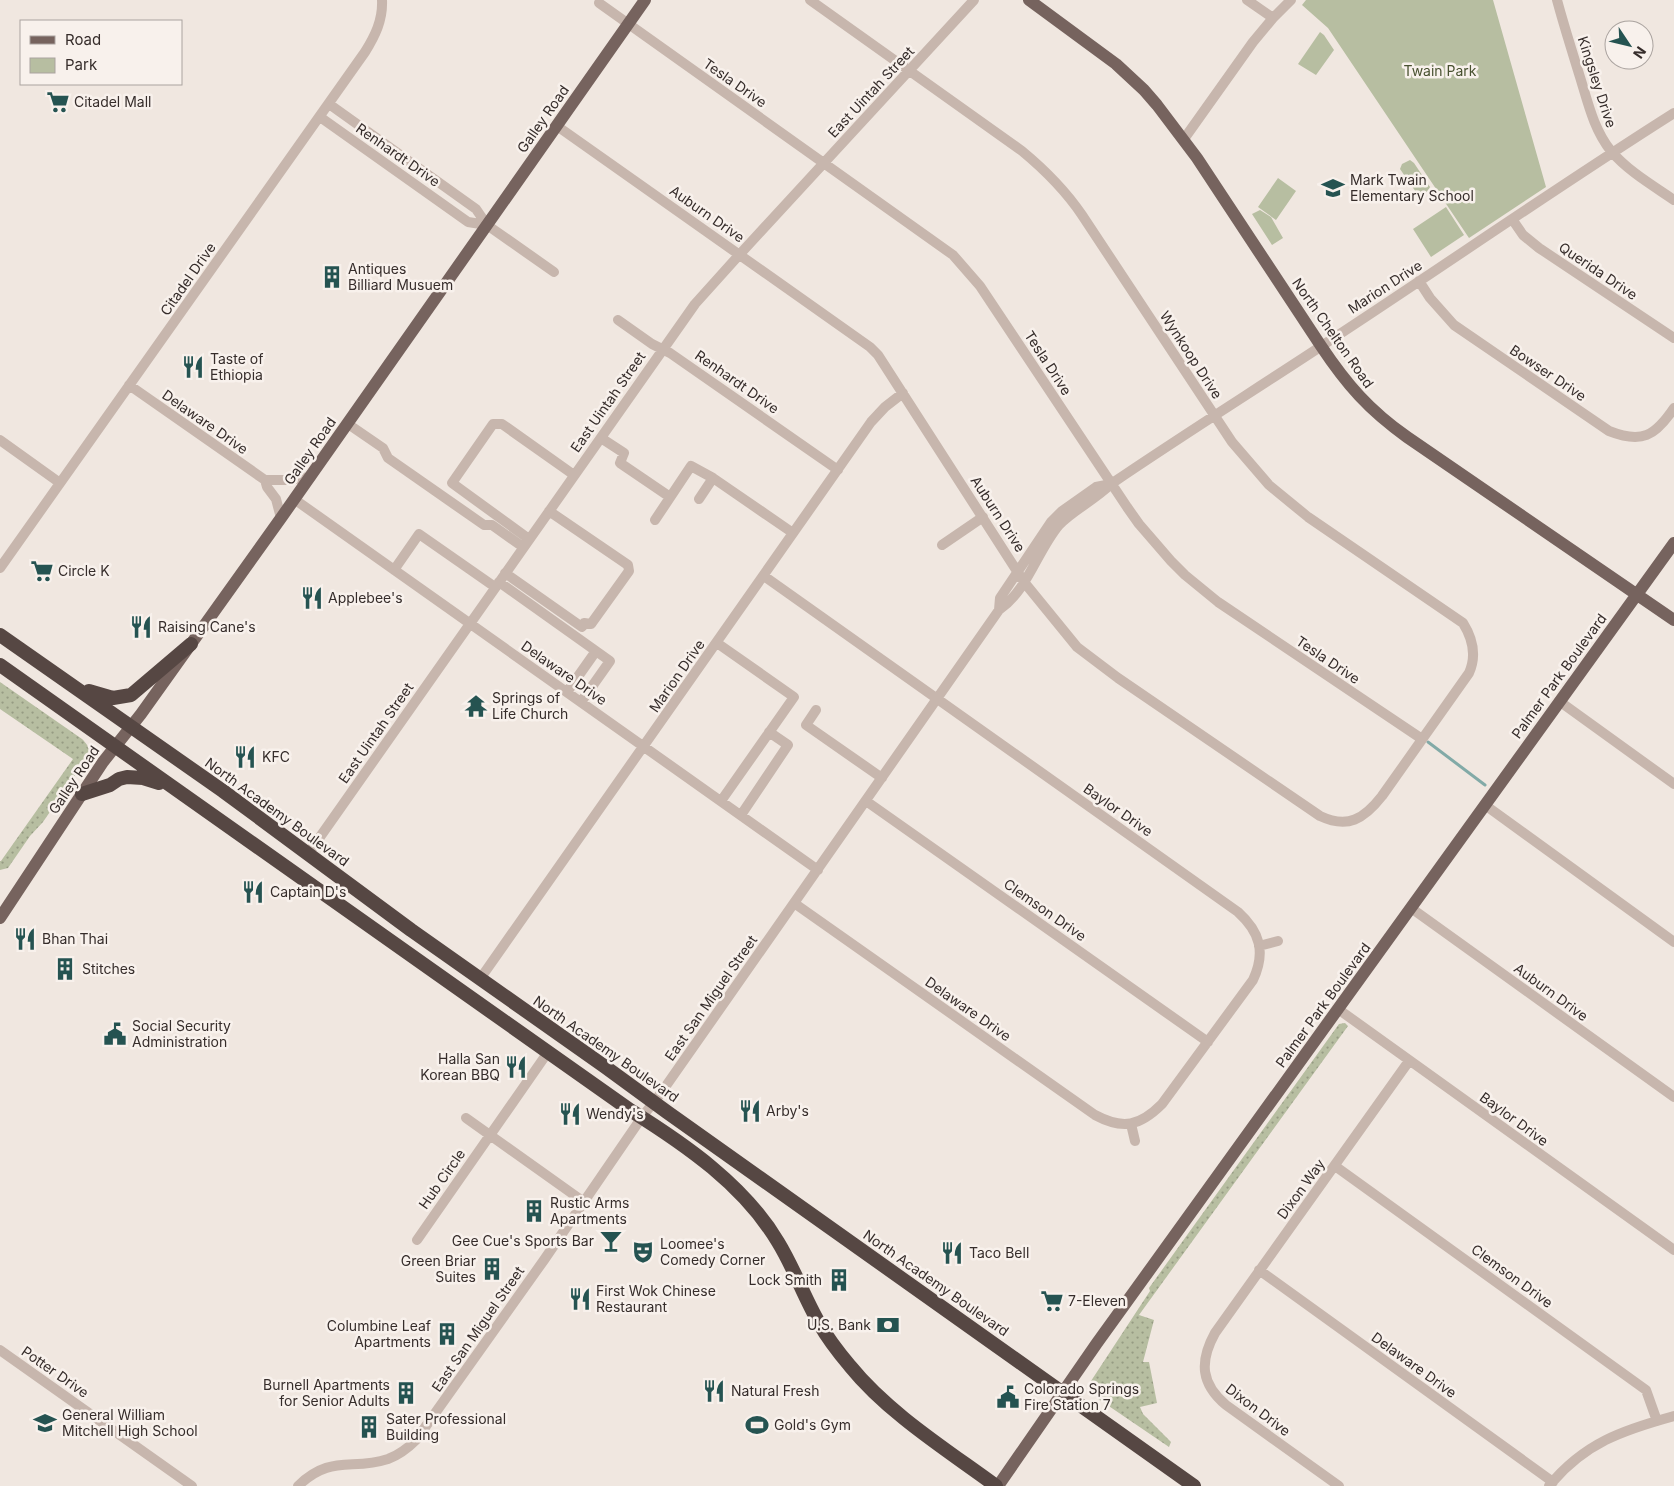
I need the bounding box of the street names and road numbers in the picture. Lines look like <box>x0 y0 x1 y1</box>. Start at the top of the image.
street label: Kingsley Drive <box>1575 34 1620 130</box>
street label: East Uintah Street <box>824 42 918 141</box>
street label: Tesla Drive <box>700 55 770 111</box>
street label: Galley Road <box>513 82 572 156</box>
street label: Renhardt Drive <box>353 119 443 190</box>
street label: Auburn Drive <box>667 182 748 246</box>
street label: Querida Drive <box>1556 238 1641 303</box>
street label: Citadel Drive <box>156 239 219 318</box>
street label: Marion Drive <box>1345 256 1425 317</box>
street label: North Chelton Road <box>1289 274 1378 391</box>
street label: Wynkoop Drive <box>1157 308 1226 402</box>
street label: Tesla Drive <box>1021 327 1076 398</box>
street label: Bowser Drive <box>1507 341 1590 404</box>
street label: Renhardt Drive <box>692 346 782 417</box>
street label: East Uintah Street <box>567 348 649 455</box>
street label: Delaware Drive <box>159 386 251 457</box>
street label: Galley Road <box>280 414 339 488</box>
street label: Auburn Drive <box>968 473 1029 555</box>
street label: Palmer Park Boulevard <box>1508 610 1610 741</box>
street label: Tesla Drive <box>1293 632 1363 687</box>
street label: Marion Drive <box>645 636 708 715</box>
street label: Delaware Drive <box>518 637 610 708</box>
street label: East Uintah Street <box>335 679 417 786</box>
street label: Galley Road <box>45 742 103 817</box>
street label: North Academy Boulevard <box>202 754 353 870</box>
street label: Baylor Drive <box>1080 780 1156 840</box>
street label: Clemson Drive <box>1001 875 1090 944</box>
street label: East San Miguel Street <box>661 931 761 1064</box>
street label: Palmer Park Boulevard <box>1272 939 1374 1070</box>
street label: Auburn Drive <box>1511 959 1592 1024</box>
street label: Delaware Drive <box>922 973 1014 1044</box>
street label: North Academy Boulevard <box>530 992 682 1105</box>
street label: Baylor Drive <box>1477 1088 1552 1149</box>
street label: Hub Circle <box>415 1145 468 1212</box>
street label: Dixon Way <box>1273 1155 1328 1222</box>
street label: North Academy Boulevard <box>860 1226 1012 1339</box>
street label: Clemson Drive <box>1468 1240 1556 1311</box>
street label: East San Miguel Street <box>428 1262 528 1395</box>
street label: Delaware Drive <box>1369 1328 1460 1401</box>
street label: Potter Drive <box>18 1342 92 1401</box>
street label: Dixon Drive <box>1223 1380 1294 1439</box>

